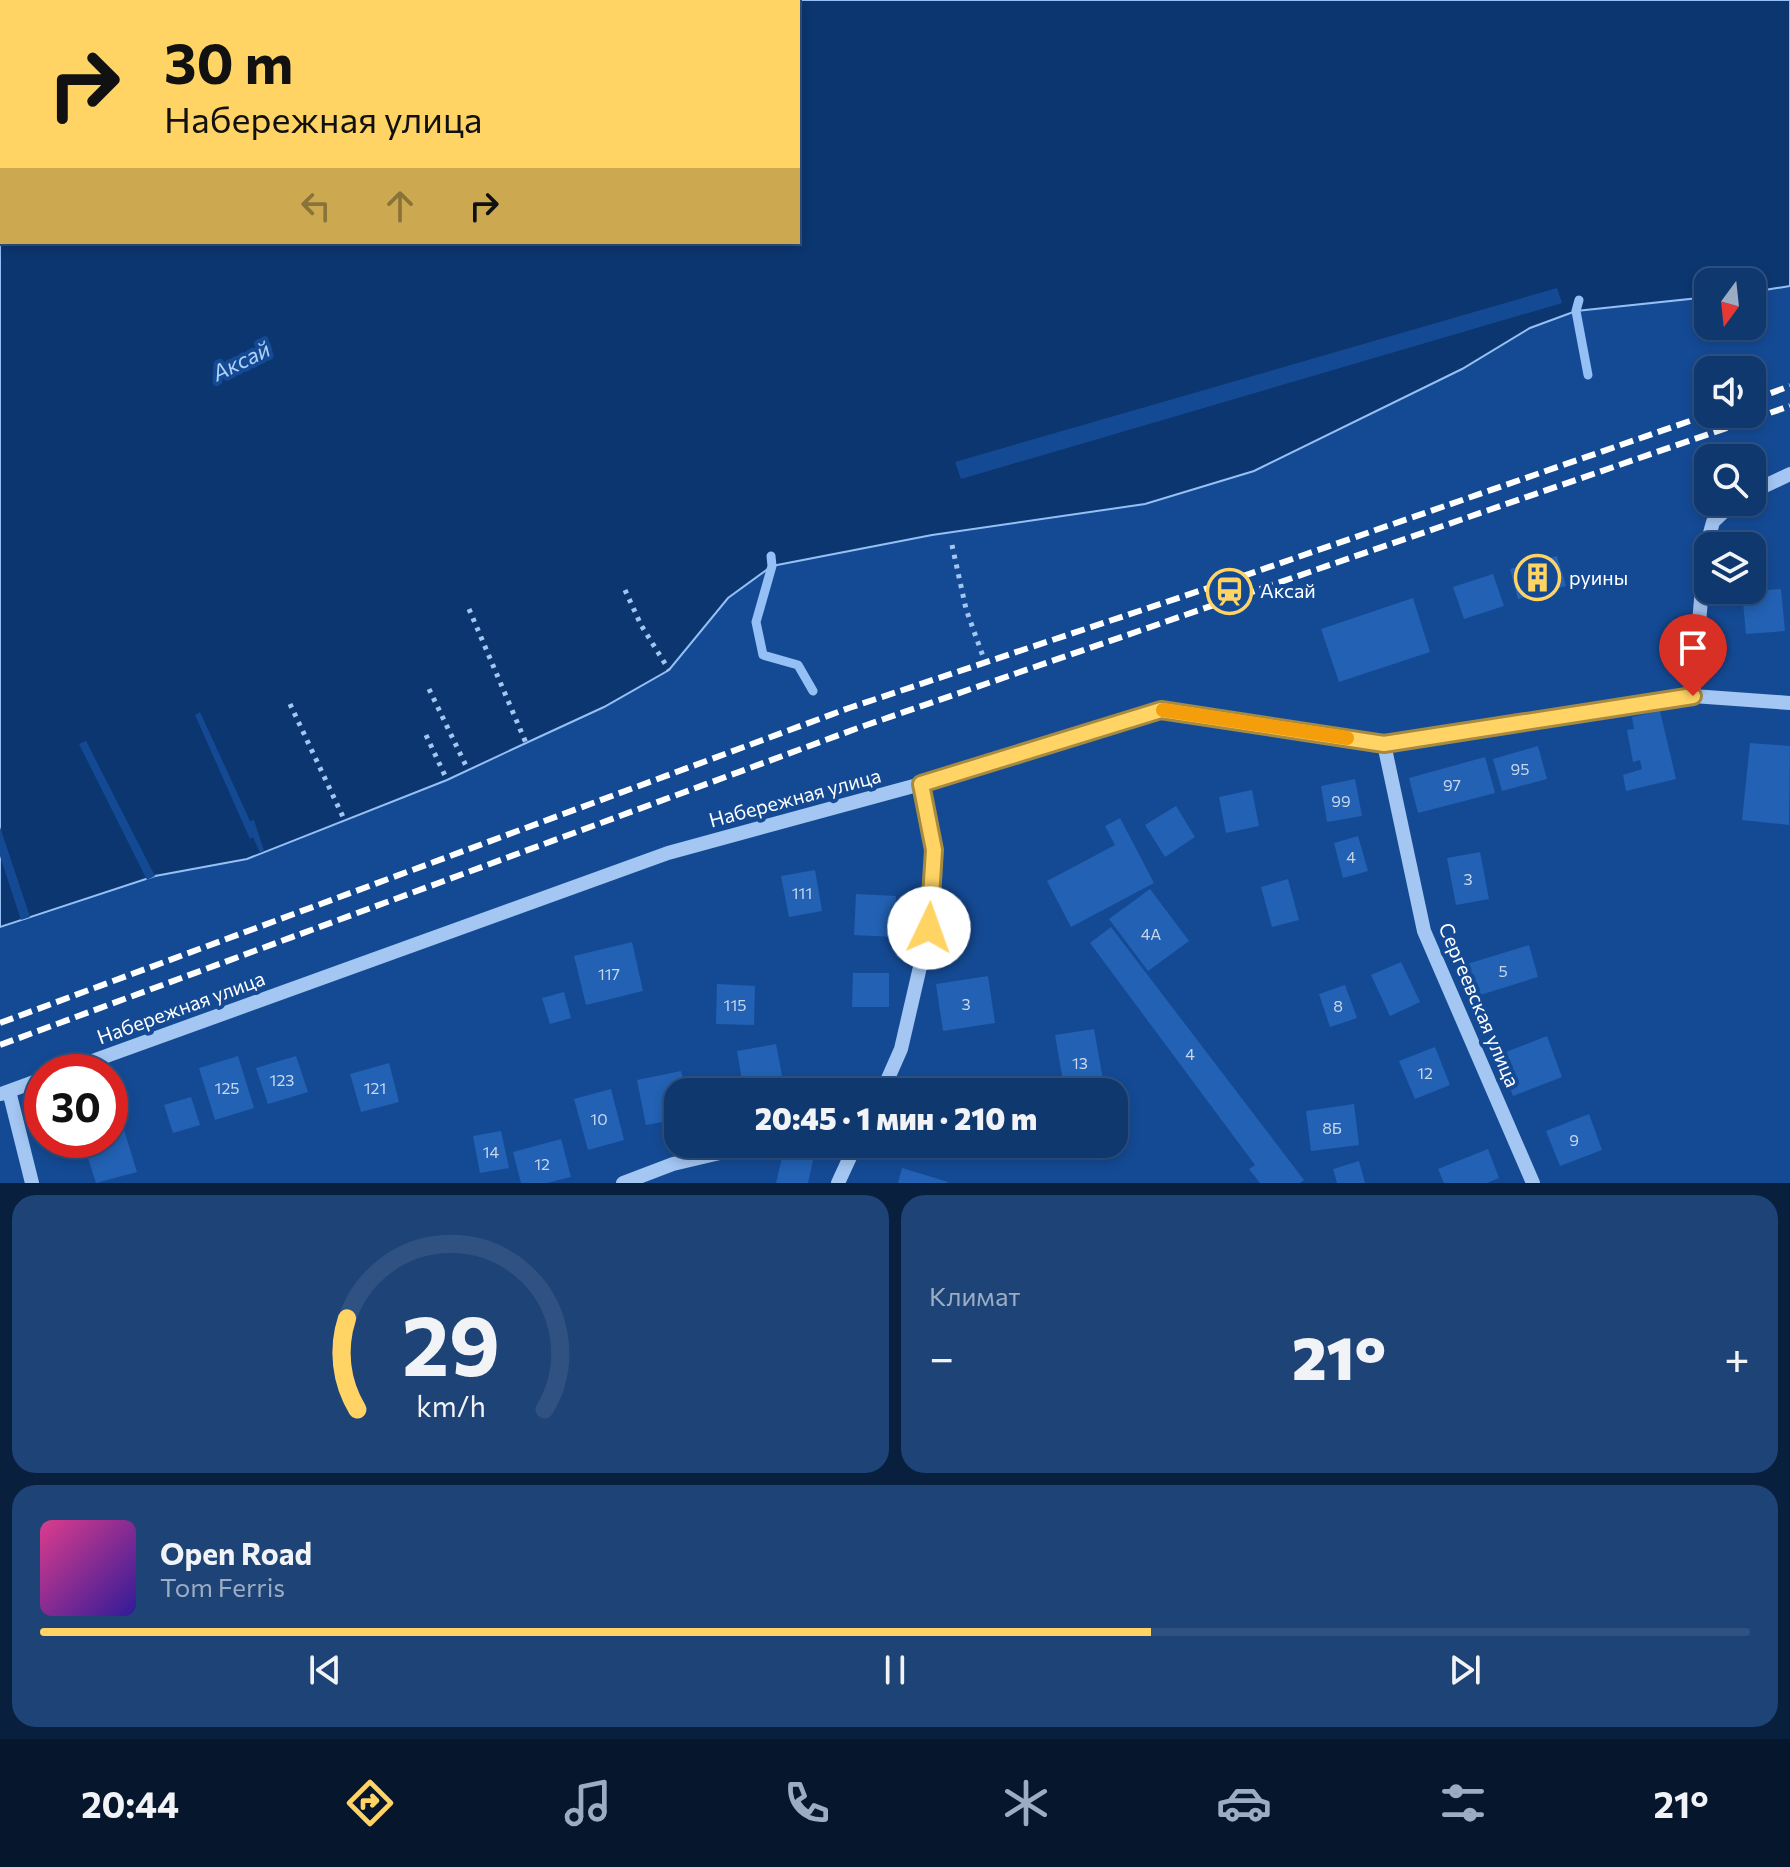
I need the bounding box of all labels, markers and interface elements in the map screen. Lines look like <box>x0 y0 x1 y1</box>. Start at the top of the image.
text: 30 m <box>164 27 293 96</box>
icon: right <box>32 32 136 136</box>
text: Набережная улица <box>164 96 483 140</box>
icon: left <box>294 184 338 228</box>
icon: ahead <box>378 184 422 228</box>
icon: right <box>462 184 506 228</box>
north arrow <box>1694 268 1766 340</box>
map controls <box>1694 268 1766 604</box>
water label: Аксай <box>206 335 275 387</box>
button: sound <box>1694 356 1766 428</box>
button: search <box>1694 444 1766 516</box>
button: layers <box>1694 532 1766 604</box>
building icon: руины <box>1514 554 1562 602</box>
place label: руины <box>1569 565 1628 589</box>
station icon: Аксай <box>1205 567 1253 615</box>
place label: Аксай <box>1260 578 1316 602</box>
pin <box>1659 614 1727 696</box>
icon: arrive <box>1671 626 1715 670</box>
house number: 95 <box>1511 759 1529 778</box>
street label: Набережная улица <box>706 763 883 832</box>
house number: 97 <box>1443 775 1461 794</box>
house number: 99 <box>1331 791 1351 810</box>
house number: 4 <box>1346 847 1356 866</box>
house number: 3 <box>1463 869 1473 888</box>
house number: 111 <box>792 883 812 902</box>
position arrow <box>887 886 971 970</box>
street label: Сергеевская улица <box>1434 919 1525 1090</box>
house number: 4А <box>1141 924 1161 943</box>
house number: 5 <box>1498 961 1508 980</box>
house number: 117 <box>598 964 620 983</box>
street label: Набережная улица <box>93 966 268 1049</box>
house number: 3 <box>961 994 971 1013</box>
house number: 115 <box>724 995 746 1014</box>
house number: 8 <box>1333 996 1343 1015</box>
house number: 4 <box>1185 1044 1195 1063</box>
house number: 13 <box>1072 1053 1088 1072</box>
speed limit sign: 30 <box>24 1054 128 1158</box>
house number: 12 <box>1417 1063 1433 1082</box>
house number: 123 <box>270 1070 294 1089</box>
house number: 125 <box>215 1078 239 1097</box>
house number: 121 <box>364 1078 386 1097</box>
text: 20:45 · 1 мин · 210 m <box>755 1099 1037 1136</box>
house number: 10 <box>590 1109 608 1128</box>
house number: 8Б <box>1322 1118 1342 1137</box>
house number: 9 <box>1569 1130 1579 1149</box>
house number: 14 <box>483 1142 500 1161</box>
house number: 12 <box>534 1154 550 1173</box>
text: Климат <box>929 1280 1021 1311</box>
text: 29 <box>401 1291 500 1393</box>
text: 21° <box>1292 1319 1386 1392</box>
text: − <box>929 1329 954 1383</box>
text: + <box>1724 1329 1750 1383</box>
text: km/h <box>416 1388 485 1423</box>
text: Open Road <box>160 1534 312 1571</box>
text: Tom Ferris <box>160 1571 285 1602</box>
icon: previous <box>303 1648 347 1692</box>
icon: pause <box>873 1648 917 1692</box>
icon: next <box>1443 1648 1487 1692</box>
icon: directions <box>342 1775 398 1831</box>
icon: music <box>560 1775 616 1831</box>
icon: phone <box>779 1775 835 1831</box>
icon: climate <box>998 1775 1054 1831</box>
icon: car <box>1216 1775 1272 1831</box>
icon: filters <box>1435 1775 1491 1831</box>
text: 20:44 <box>81 1781 179 1825</box>
text: 21° <box>1653 1781 1709 1825</box>

